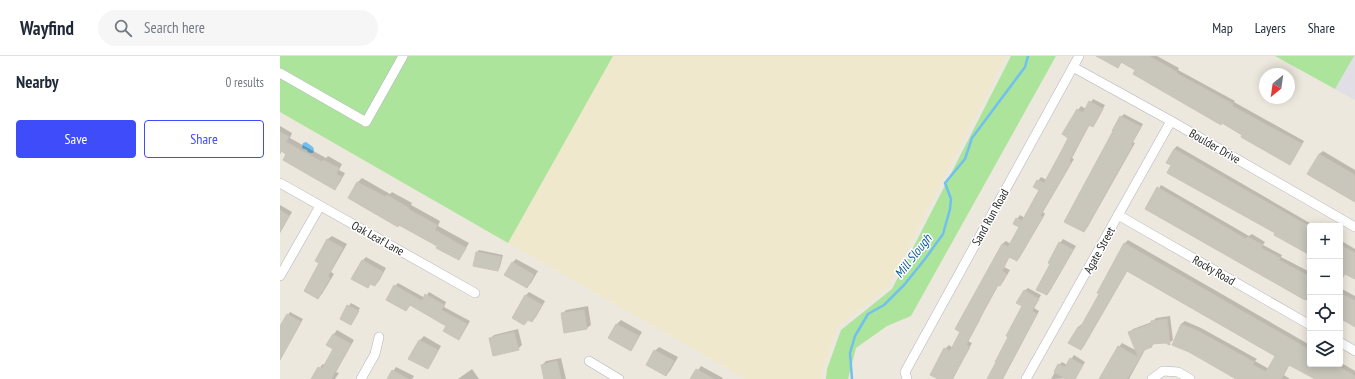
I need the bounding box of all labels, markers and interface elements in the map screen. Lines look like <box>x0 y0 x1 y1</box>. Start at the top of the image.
search box <box>98 10 378 46</box>
text: Wayfind <box>20 16 74 40</box>
icon: search <box>112 17 134 39</box>
text: Search here <box>144 18 205 37</box>
text: Map <box>1212 19 1233 37</box>
text: Layers <box>1255 19 1286 37</box>
text: Share <box>1308 19 1335 37</box>
north arrow <box>1259 68 1295 104</box>
text: Nearby <box>16 71 59 93</box>
text: 0 results <box>225 74 264 91</box>
button: Save <box>16 120 136 158</box>
button: Share <box>144 120 264 158</box>
street label: Boulder Drive <box>1187 125 1243 167</box>
street label: Sand Run Road <box>968 186 1012 248</box>
street label: Oak Leaf Lane <box>349 217 407 259</box>
street label: Agate Street <box>1080 223 1118 276</box>
map controls <box>1307 223 1343 367</box>
button: + <box>1307 223 1343 259</box>
water label: Mill Slough <box>891 230 936 281</box>
street label: Rocky Road <box>1190 252 1238 288</box>
button: − <box>1307 259 1343 295</box>
button: locate <box>1307 295 1343 331</box>
button: layers <box>1307 331 1343 367</box>

